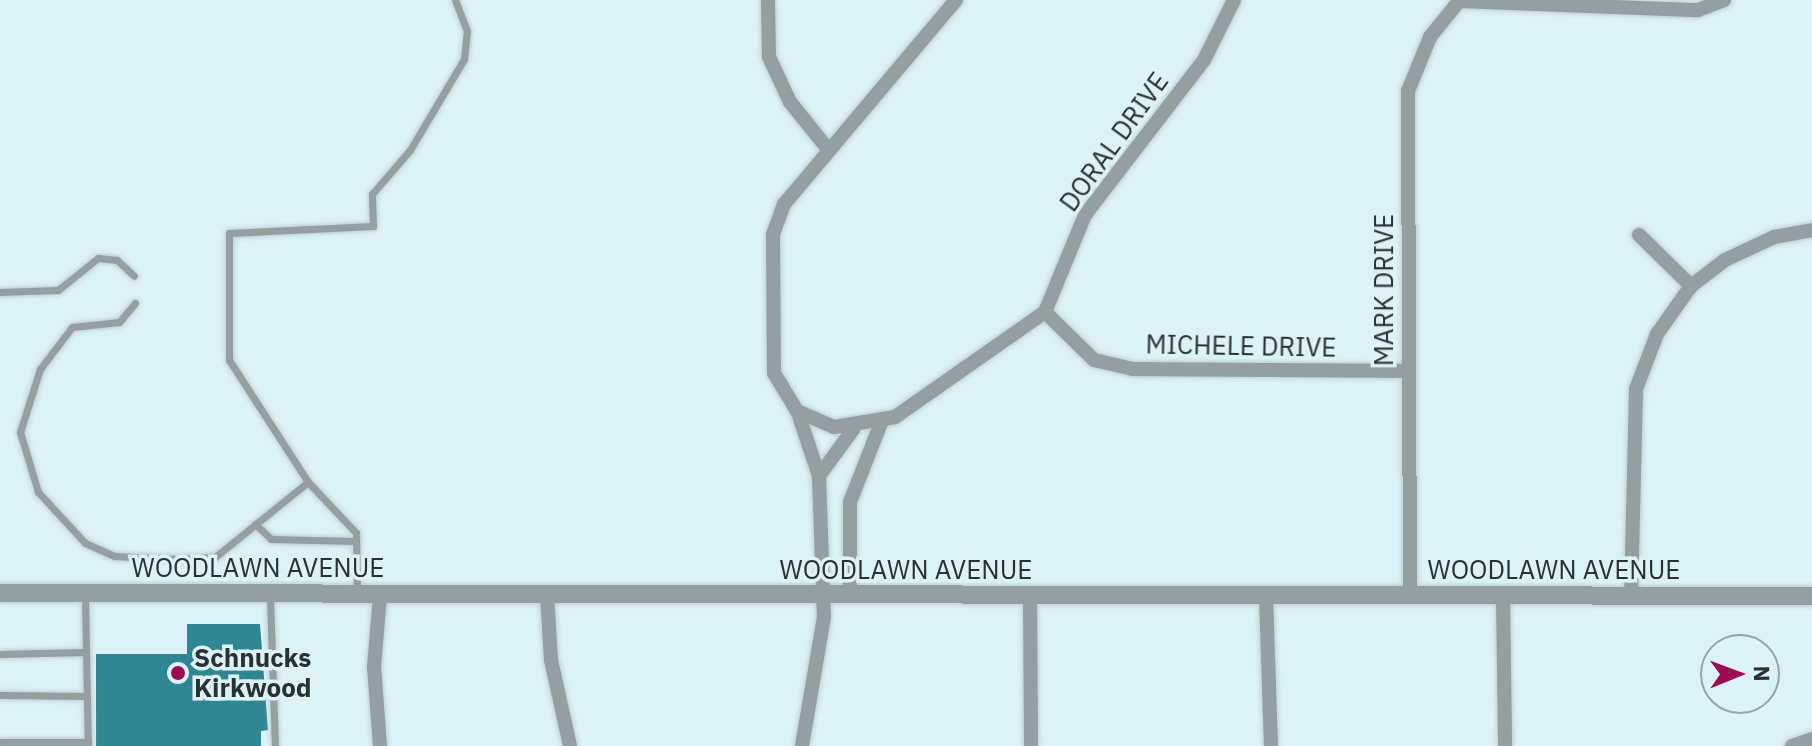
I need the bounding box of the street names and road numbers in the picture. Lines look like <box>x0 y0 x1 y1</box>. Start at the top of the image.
street label: DORAL DRIVE <box>1053 67 1175 217</box>
street label: MARK DRIVE <box>1368 214 1400 366</box>
street label: MICHELE DRIVE <box>1145 329 1337 363</box>
street label: WOODLAWN AVENUE <box>132 552 384 584</box>
street label: WOODLAWN AVENUE <box>780 554 1032 586</box>
street label: WOODLAWN AVENUE <box>1428 554 1680 586</box>

